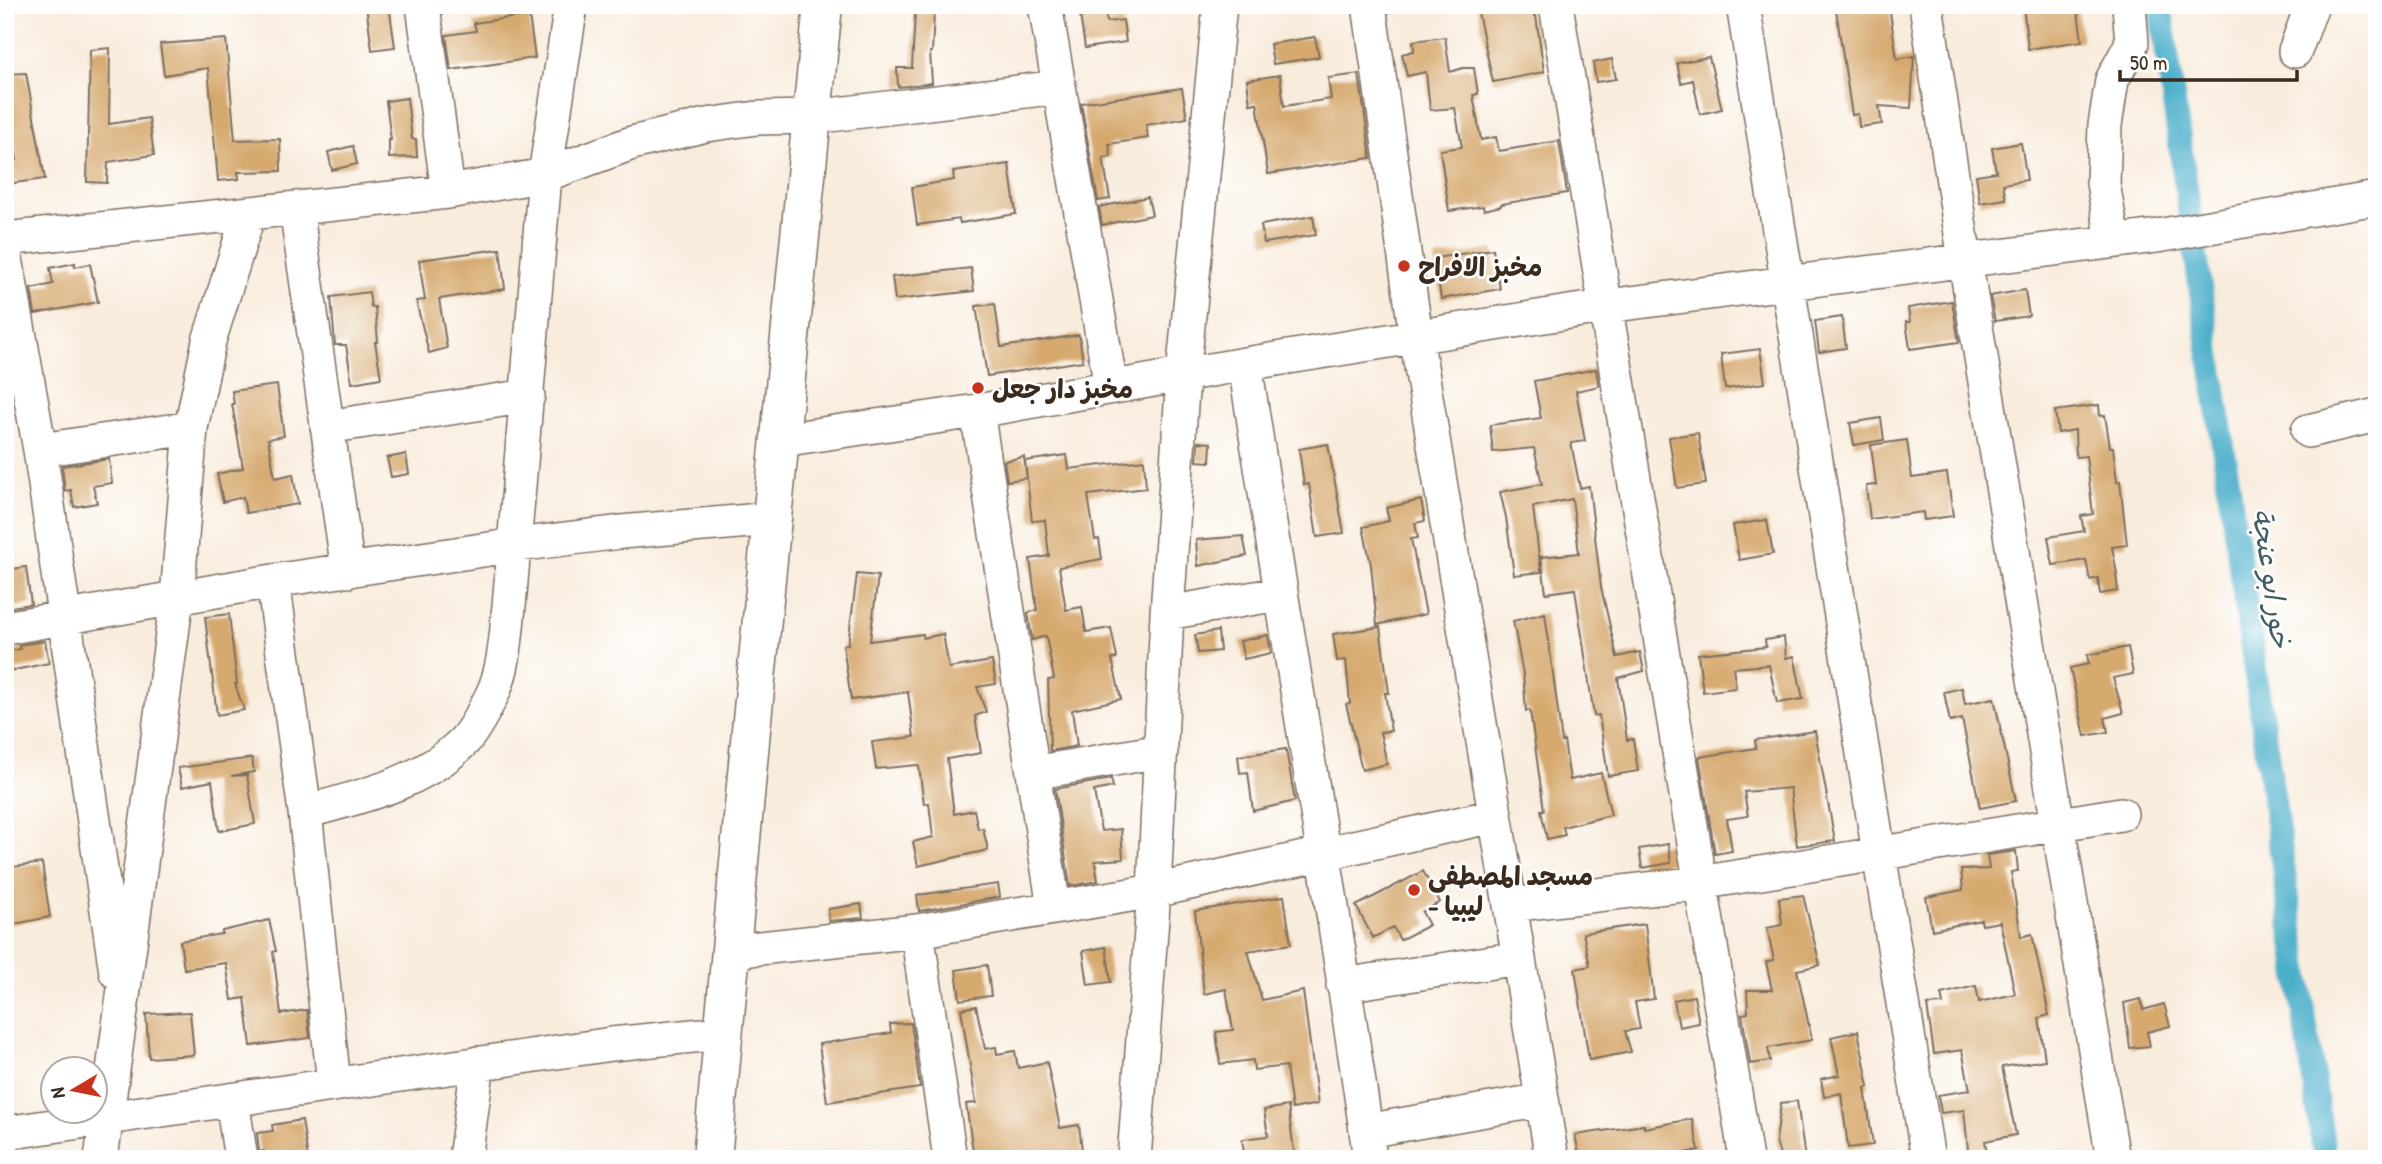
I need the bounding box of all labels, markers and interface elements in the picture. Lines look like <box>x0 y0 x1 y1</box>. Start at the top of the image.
scale bar <box>2120 38 2296 82</box>
text: 50 m <box>2130 48 2167 77</box>
place label: مخبز الافراح <box>1418 249 1542 284</box>
marker: مخبز الافراح <box>1396 258 1412 274</box>
place label: مخبز دار جعل <box>992 371 1133 406</box>
marker: مخبز دار جعل <box>970 380 986 396</box>
water label: خور ابو عنجة <box>2243 506 2301 651</box>
place label: مسجد المصطفى - ليبيا <box>1428 858 1593 923</box>
marker: مسجد المصطفى - ليبيا <box>1406 882 1422 898</box>
north arrow <box>38 1056 108 1126</box>
text: N <box>44 1086 71 1100</box>

